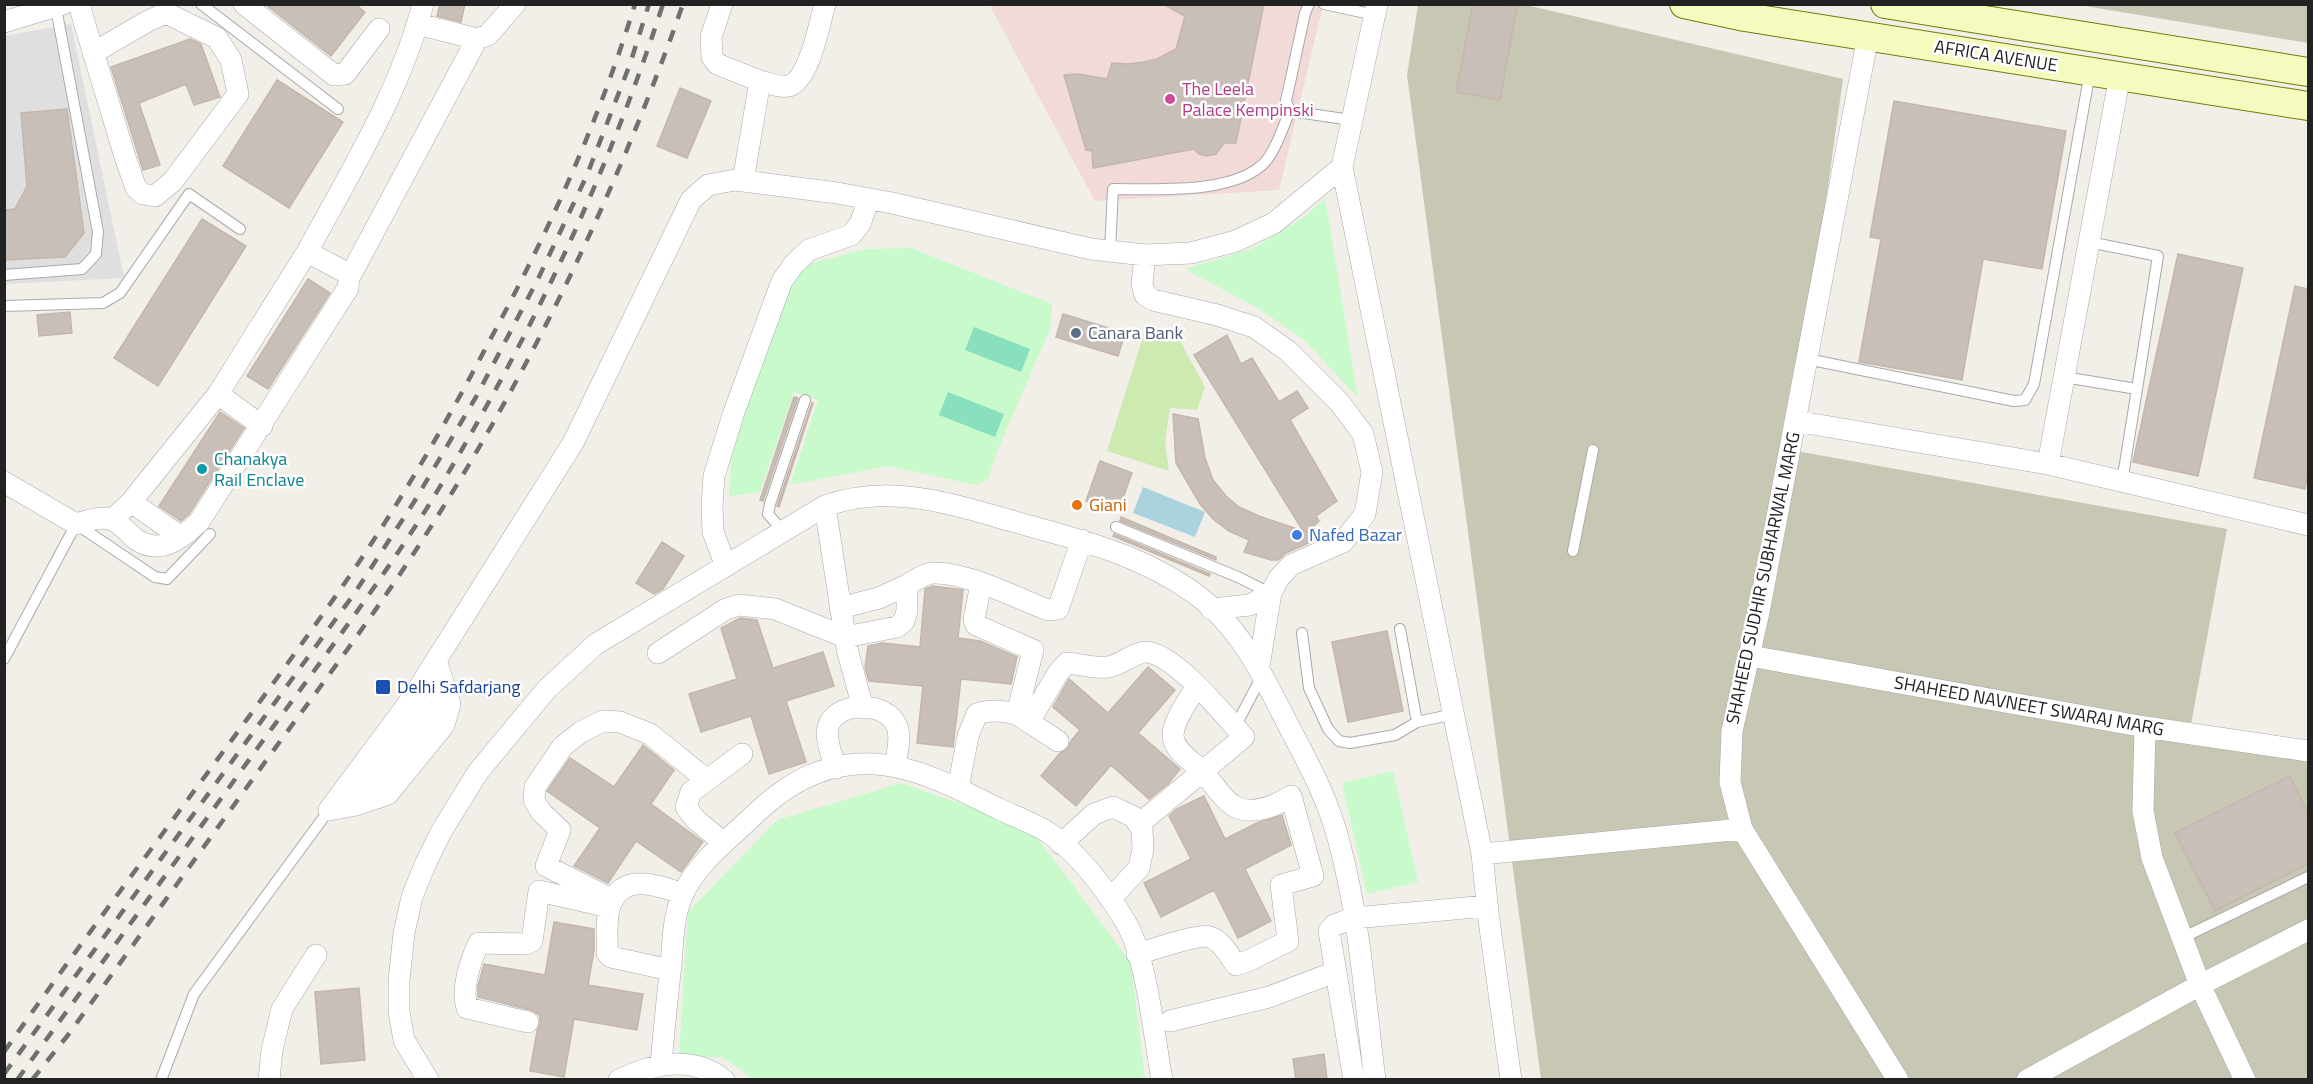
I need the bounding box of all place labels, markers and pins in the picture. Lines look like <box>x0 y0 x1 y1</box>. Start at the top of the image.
place label: The Leela Palace Kempinski <box>1182 75 1314 123</box>
marker: The Leela Palace Kempinski <box>1163 92 1177 106</box>
place label: Canara Bank <box>1088 319 1183 346</box>
marker: Canara Bank <box>1069 326 1083 340</box>
place label: Chanakya Rail Enclave <box>214 445 304 493</box>
marker: Chanakya Rail Enclave <box>195 462 209 476</box>
place label: Giani <box>1089 491 1127 518</box>
marker: Giani <box>1070 498 1084 512</box>
place label: Nafed Bazar <box>1309 521 1402 548</box>
marker: Nafed Bazar <box>1290 528 1304 542</box>
place label: Delhi Safdarjang <box>397 673 521 700</box>
marker: Delhi Safdarjang <box>374 678 392 696</box>

